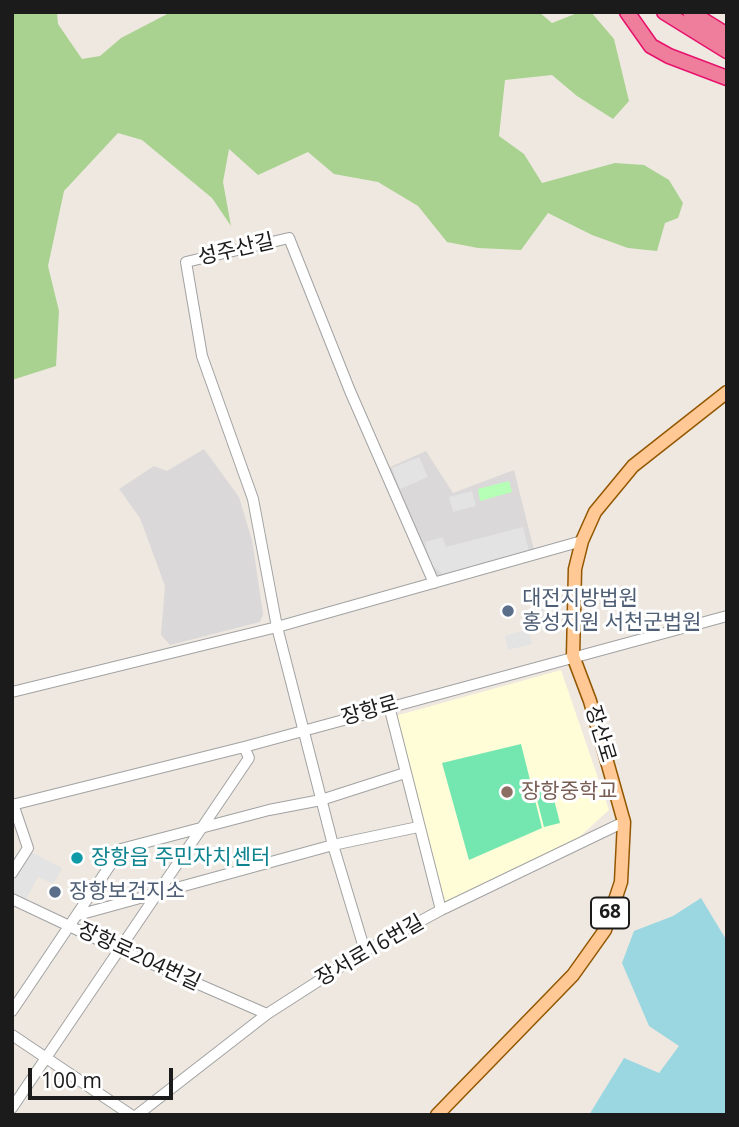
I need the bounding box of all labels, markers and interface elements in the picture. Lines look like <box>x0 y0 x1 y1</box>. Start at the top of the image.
street label: 성주산길 <box>196 229 276 271</box>
place label: 대전지방법원 홍성지원 서천군법원 <box>522 586 701 636</box>
marker: 대전지방법원 홍성지원 서천군법원 <box>500 603 516 619</box>
street label: 장항로 <box>339 691 401 731</box>
street label: 장산로 <box>579 703 621 765</box>
place label: 장항중학교 <box>521 779 618 805</box>
marker: 장항중학교 <box>499 784 515 800</box>
place label: 장항읍 주민자치센터 <box>91 845 270 871</box>
marker: 장항읍 주민자치센터 <box>69 850 85 866</box>
place label: 장항보건지소 <box>69 879 185 905</box>
marker: 장항보건지소 <box>47 884 63 900</box>
road number: 68 <box>591 897 629 928</box>
street label: 장서로16번길 <box>311 910 429 992</box>
street label: 장항로204번길 <box>74 918 204 996</box>
scale bar <box>32 1054 177 1098</box>
text: 100 m <box>41 1066 102 1094</box>

